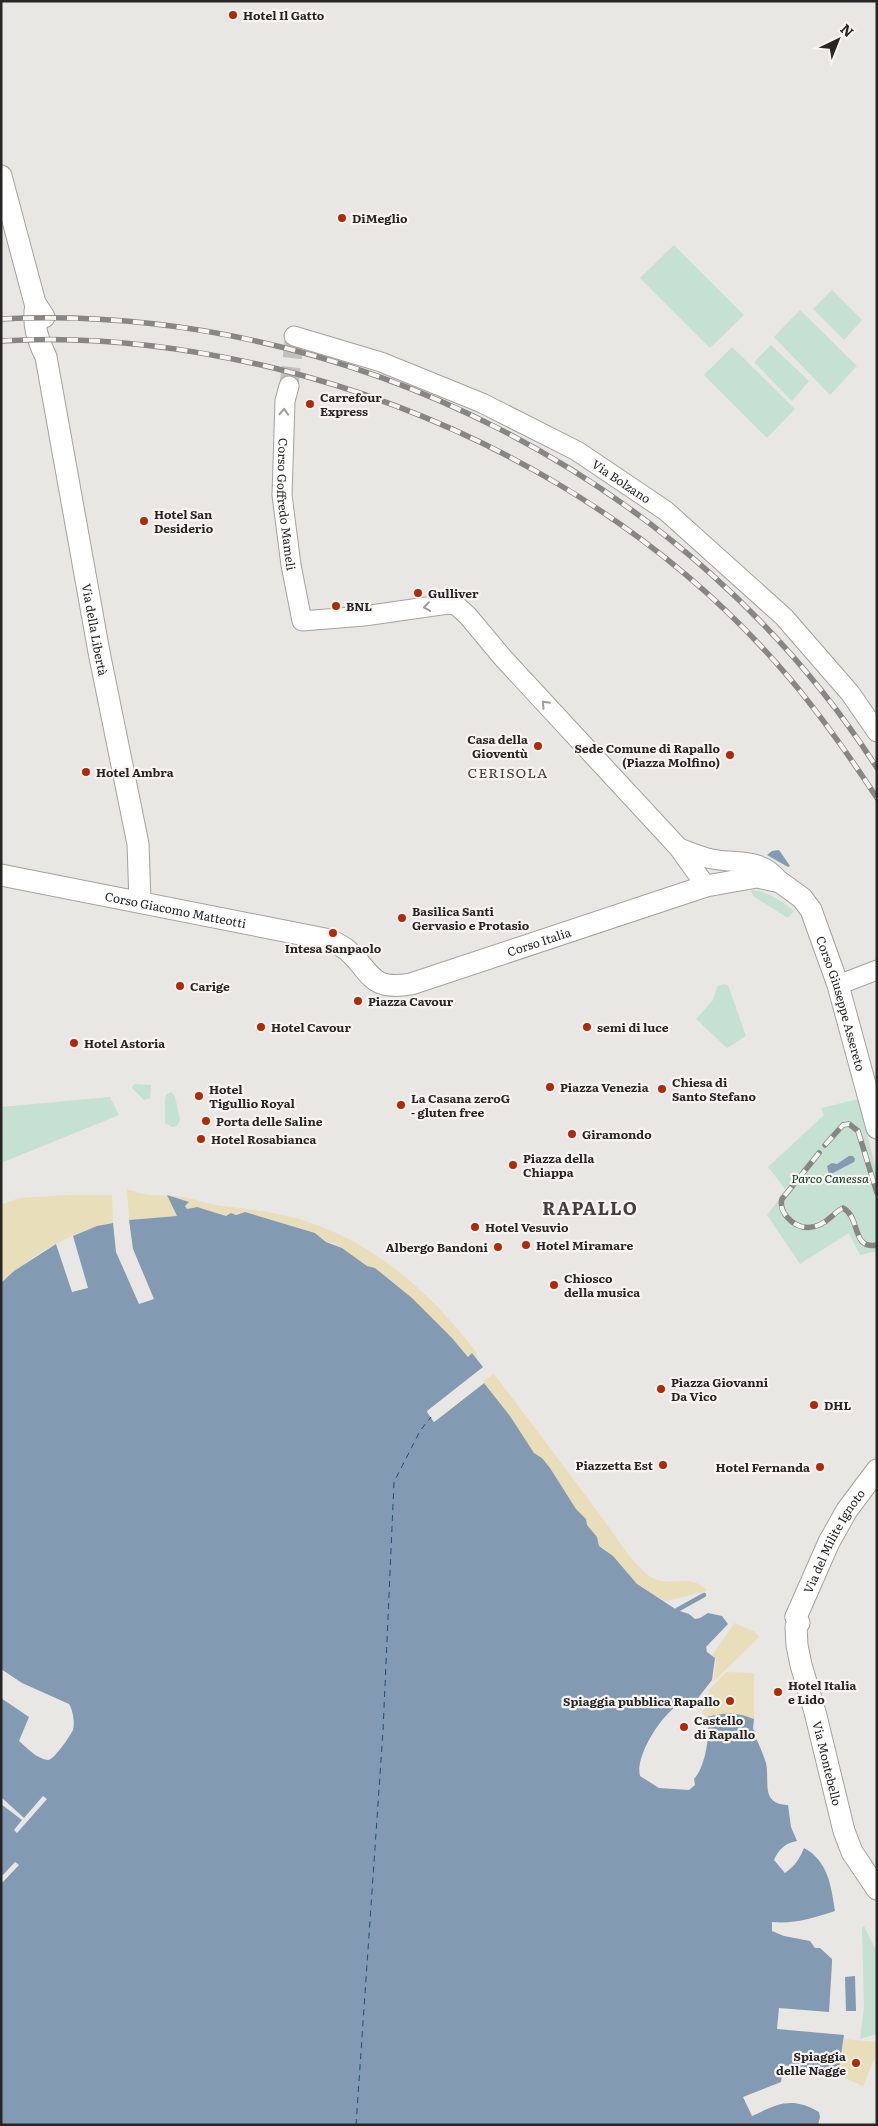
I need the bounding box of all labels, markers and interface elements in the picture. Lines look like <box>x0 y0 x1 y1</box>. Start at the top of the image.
place label: Hotel Il Gatto <box>243 6 325 24</box>
marker: Hotel Il Gatto <box>227 9 239 21</box>
north arrow <box>813 15 863 65</box>
text: N <box>836 18 859 41</box>
place label: DiMeglio <box>352 209 408 227</box>
marker: DiMeglio <box>336 212 348 224</box>
place label: Carrefour Express <box>320 388 382 420</box>
marker: Carrefour Express <box>304 398 316 410</box>
one-way arrow <box>279 407 290 415</box>
street label: Corso Goffredo Mameli <box>273 438 301 572</box>
street label: Via Bolzano <box>589 455 655 507</box>
place label: Hotel San Desiderio <box>154 505 214 537</box>
marker: Hotel San Desiderio <box>138 515 150 527</box>
street label: Via della Libertà <box>78 582 113 678</box>
place label: Gulliver <box>428 584 479 602</box>
marker: Gulliver <box>412 587 424 599</box>
place label: BNL <box>346 597 372 615</box>
marker: BNL <box>330 600 342 612</box>
one-way arrow <box>423 601 431 612</box>
one-way arrow <box>542 701 551 710</box>
place label: Casa della Gioventù <box>467 730 528 762</box>
place label: Sede Comune di Rapallo (Piazza Molfino) <box>574 739 721 771</box>
marker: Casa della Gioventù <box>532 740 544 752</box>
marker: Sede Comune di Rapallo (Piazza Molfino) <box>724 749 736 761</box>
district label: CERISOLA <box>468 762 548 782</box>
place label: Hotel Ambra <box>96 763 174 781</box>
marker: Hotel Ambra <box>80 766 92 778</box>
street label: Corso Giacomo Matteotti <box>103 887 248 932</box>
place label: Basilica Santi Gervasio e Protasio <box>412 902 530 934</box>
marker: Basilica Santi Gervasio e Protasio <box>396 912 408 924</box>
street label: Corso Italia <box>505 922 574 961</box>
marker: Intesa Sanpaolo <box>327 927 339 939</box>
street label: Corso Giuseppe Assereto <box>812 933 870 1073</box>
place label: Intesa Sanpaolo <box>285 939 382 957</box>
place label: Carige <box>190 977 230 995</box>
marker: Carige <box>174 980 186 992</box>
place label: Piazza Cavour <box>368 992 454 1010</box>
marker: Piazza Cavour <box>352 995 364 1007</box>
place label: Hotel Cavour <box>271 1018 351 1036</box>
place label: semi di luce <box>597 1018 669 1036</box>
marker: Hotel Cavour <box>255 1021 267 1033</box>
marker: semi di luce <box>581 1021 593 1033</box>
place label: Hotel Astoria <box>84 1034 165 1052</box>
marker: Hotel Astoria <box>68 1037 80 1049</box>
place label: Chiesa di Santo Stefano <box>672 1073 756 1105</box>
place label: Piazza Venezia <box>560 1078 649 1096</box>
place label: Hotel Tigullio Royal <box>209 1080 296 1112</box>
marker: Piazza Venezia <box>544 1081 556 1093</box>
marker: Chiesa di Santo Stefano <box>656 1083 668 1095</box>
place label: La Casana zeroG - gluten free <box>411 1089 510 1121</box>
marker: Hotel Tigullio Royal <box>193 1090 205 1102</box>
marker: La Casana zeroG - gluten free <box>395 1099 407 1111</box>
place label: Porta delle Saline <box>216 1112 323 1130</box>
marker: Porta delle Saline <box>200 1115 212 1127</box>
place label: Giramondo <box>582 1125 652 1143</box>
marker: Giramondo <box>566 1128 578 1140</box>
place label: Hotel Rosabianca <box>211 1130 316 1148</box>
marker: Hotel Rosabianca <box>195 1133 207 1145</box>
place label: Piazza della Chiappa <box>523 1149 595 1181</box>
marker: Piazza della Chiappa <box>507 1159 519 1171</box>
park label: Parco Canessa <box>791 1169 869 1187</box>
district label: RAPALLO <box>542 1194 638 1221</box>
place label: Hotel Vesuvio <box>485 1218 569 1236</box>
marker: Hotel Vesuvio <box>469 1221 481 1233</box>
place label: Hotel Miramare <box>536 1236 633 1254</box>
place label: Albergo Bandoni <box>386 1238 489 1256</box>
marker: Hotel Miramare <box>520 1239 532 1251</box>
marker: Albergo Bandoni <box>492 1241 504 1253</box>
place label: Chiosco della musica <box>564 1269 640 1301</box>
marker: Chiosco della musica <box>548 1279 560 1291</box>
place label: Piazza Giovanni Da Vico <box>671 1373 769 1405</box>
marker: Piazza Giovanni Da Vico <box>655 1383 667 1395</box>
place label: DHL <box>824 1396 851 1414</box>
marker: DHL <box>808 1399 820 1411</box>
place label: Piazzetta Est <box>576 1456 654 1474</box>
place label: Hotel Fernanda <box>716 1458 810 1476</box>
marker: Piazzetta Est <box>657 1459 669 1471</box>
marker: Hotel Fernanda <box>814 1461 826 1473</box>
street label: Via del Milite Ignoto <box>799 1485 869 1596</box>
place label: Hotel Italia e Lido <box>788 1676 857 1708</box>
marker: Hotel Italia e Lido <box>772 1686 784 1698</box>
place label: Spiaggia pubblica Rapallo <box>563 1692 721 1710</box>
marker: Spiaggia pubblica Rapallo <box>724 1695 736 1707</box>
place label: Castello di Rapallo <box>694 1711 756 1743</box>
street label: Via Montebello <box>808 1719 847 1808</box>
marker: Castello di Rapallo <box>678 1721 690 1733</box>
place label: Spiaggia delle Nagge <box>776 2047 846 2079</box>
marker: Spiaggia delle Nagge <box>850 2057 862 2069</box>

